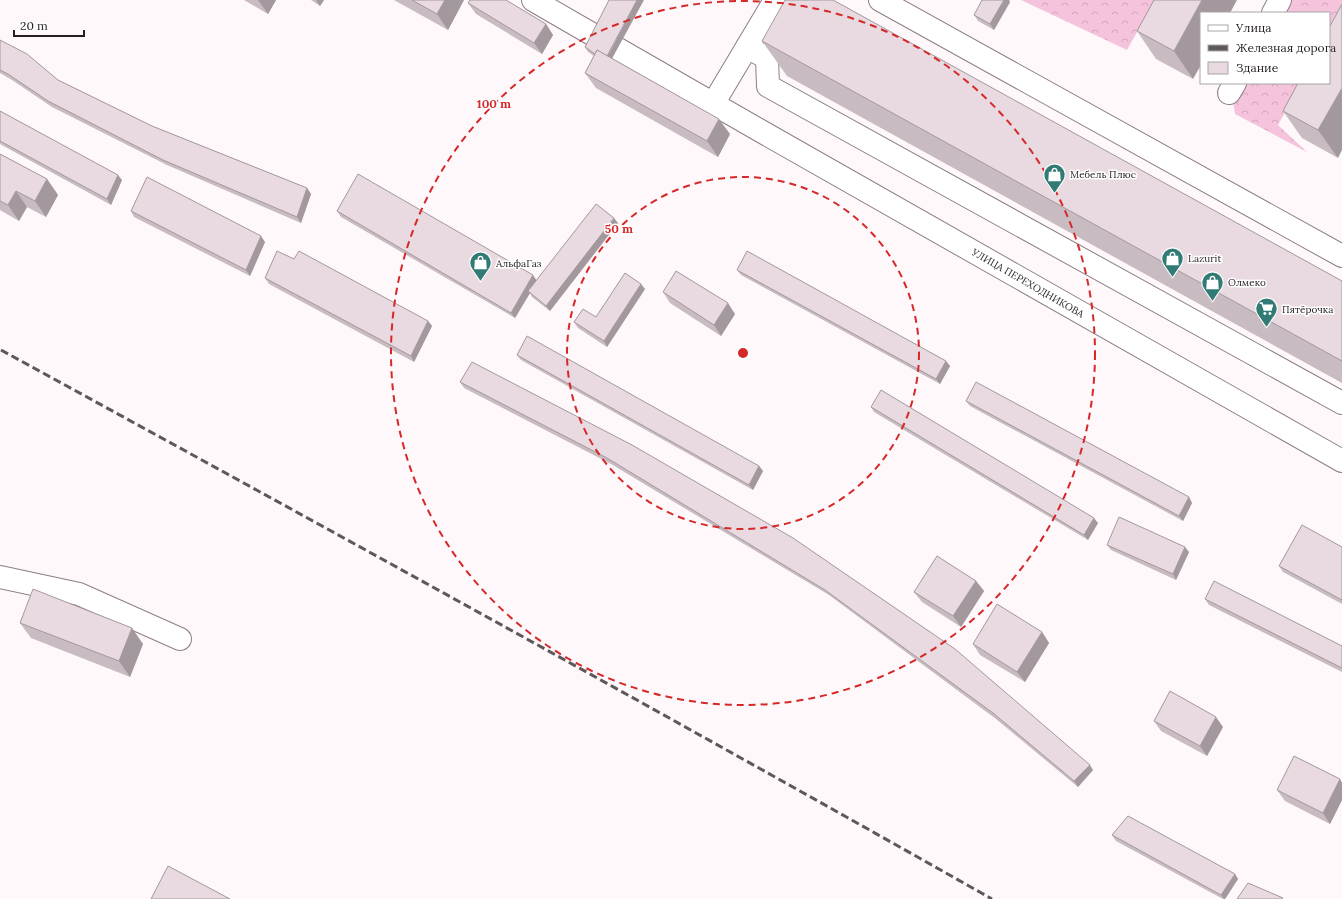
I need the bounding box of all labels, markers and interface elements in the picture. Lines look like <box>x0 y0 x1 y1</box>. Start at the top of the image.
scale bar <box>14 12 84 38</box>
legend <box>1200 12 1330 84</box>
text: 20 m <box>20 18 48 33</box>
text: Улица <box>1235 20 1272 35</box>
text: Железная дорога <box>1236 40 1336 55</box>
text: Здание <box>1236 60 1279 75</box>
text: 100 m <box>477 96 511 111</box>
shop icon: Мебель Плюс <box>1041 161 1067 194</box>
place label: Мебель Плюс <box>1070 168 1136 181</box>
text: 50 m <box>605 221 633 236</box>
street label: УЛИЦА ПЕРЕХОДНИКОВА <box>969 245 1087 321</box>
shop icon: Lazurit <box>1159 245 1185 278</box>
shop icon: АльфаГаз <box>467 250 493 283</box>
place label: Lazurit <box>1188 252 1222 265</box>
place label: АльфаГаз <box>495 257 542 270</box>
shop icon: Олмеко <box>1200 269 1226 302</box>
place label: Олмеко <box>1228 276 1266 289</box>
supermarket icon: Пятёрочка <box>1254 296 1280 329</box>
place label: Пятёрочка <box>1282 303 1333 316</box>
centre of rings <box>736 346 750 360</box>

